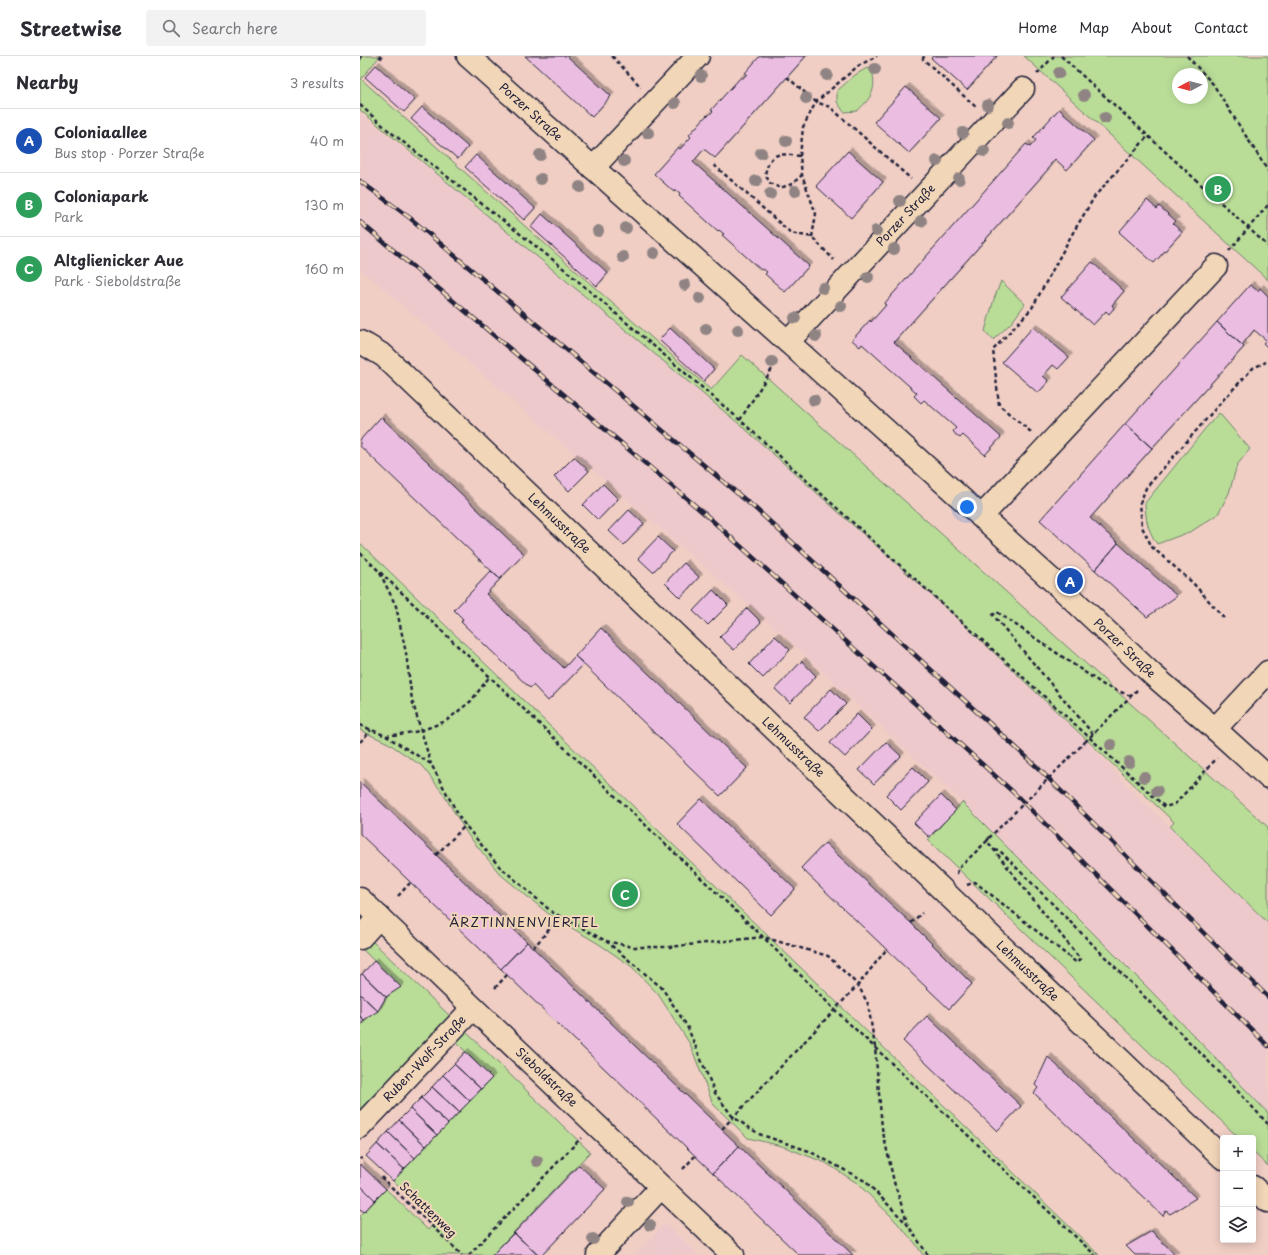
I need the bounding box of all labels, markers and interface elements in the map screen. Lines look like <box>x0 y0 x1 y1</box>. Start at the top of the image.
search box <box>146 10 426 46</box>
text: Streetwise <box>20 14 122 42</box>
text: Search here <box>192 16 278 39</box>
icon: search <box>160 17 182 39</box>
text: Home <box>1018 17 1057 38</box>
text: Map <box>1079 17 1109 38</box>
text: About <box>1131 17 1172 38</box>
text: Contact <box>1194 17 1248 38</box>
north arrow <box>1172 68 1208 104</box>
text: Nearby <box>16 69 78 95</box>
text: 3 results <box>290 73 344 92</box>
street label: Porzer Straße <box>496 78 567 144</box>
text: Coloniaallee <box>54 120 147 143</box>
text: A <box>24 131 34 150</box>
text: 40 m <box>310 131 344 150</box>
text: Bus stop · Porzer Straße <box>54 143 204 162</box>
pin: B <box>1205 174 1231 204</box>
street label: Porzer Straße <box>871 179 939 250</box>
text: Coloniapark <box>54 184 149 207</box>
text: B <box>25 195 33 214</box>
text: 130 m <box>305 195 344 214</box>
text: Park <box>54 207 83 226</box>
text: Altglienicker Aue <box>54 248 184 271</box>
text: C <box>24 259 34 278</box>
text: 160 m <box>305 259 344 278</box>
text: Park · Sieboldstraße <box>54 271 181 290</box>
street label: Lehmusstraße <box>524 488 595 557</box>
your location <box>957 497 977 517</box>
pin: A <box>1057 566 1083 596</box>
street label: Porzer Straße <box>1090 613 1160 681</box>
street label: Lehmusstraße <box>759 712 829 781</box>
pin: C <box>612 879 638 909</box>
district label: ÄRZTINNENVIERTEL <box>449 912 599 931</box>
street label: Lehmusstraße <box>993 936 1064 1005</box>
street label: Ruben-Wolf-Straße <box>378 1011 470 1106</box>
street label: Sieboldstraße <box>512 1043 582 1111</box>
map controls <box>1220 1135 1256 1243</box>
button: + <box>1220 1135 1256 1171</box>
button: − <box>1220 1171 1256 1207</box>
street label: Schattenweg <box>396 1177 461 1241</box>
button: layers <box>1220 1207 1256 1243</box>

